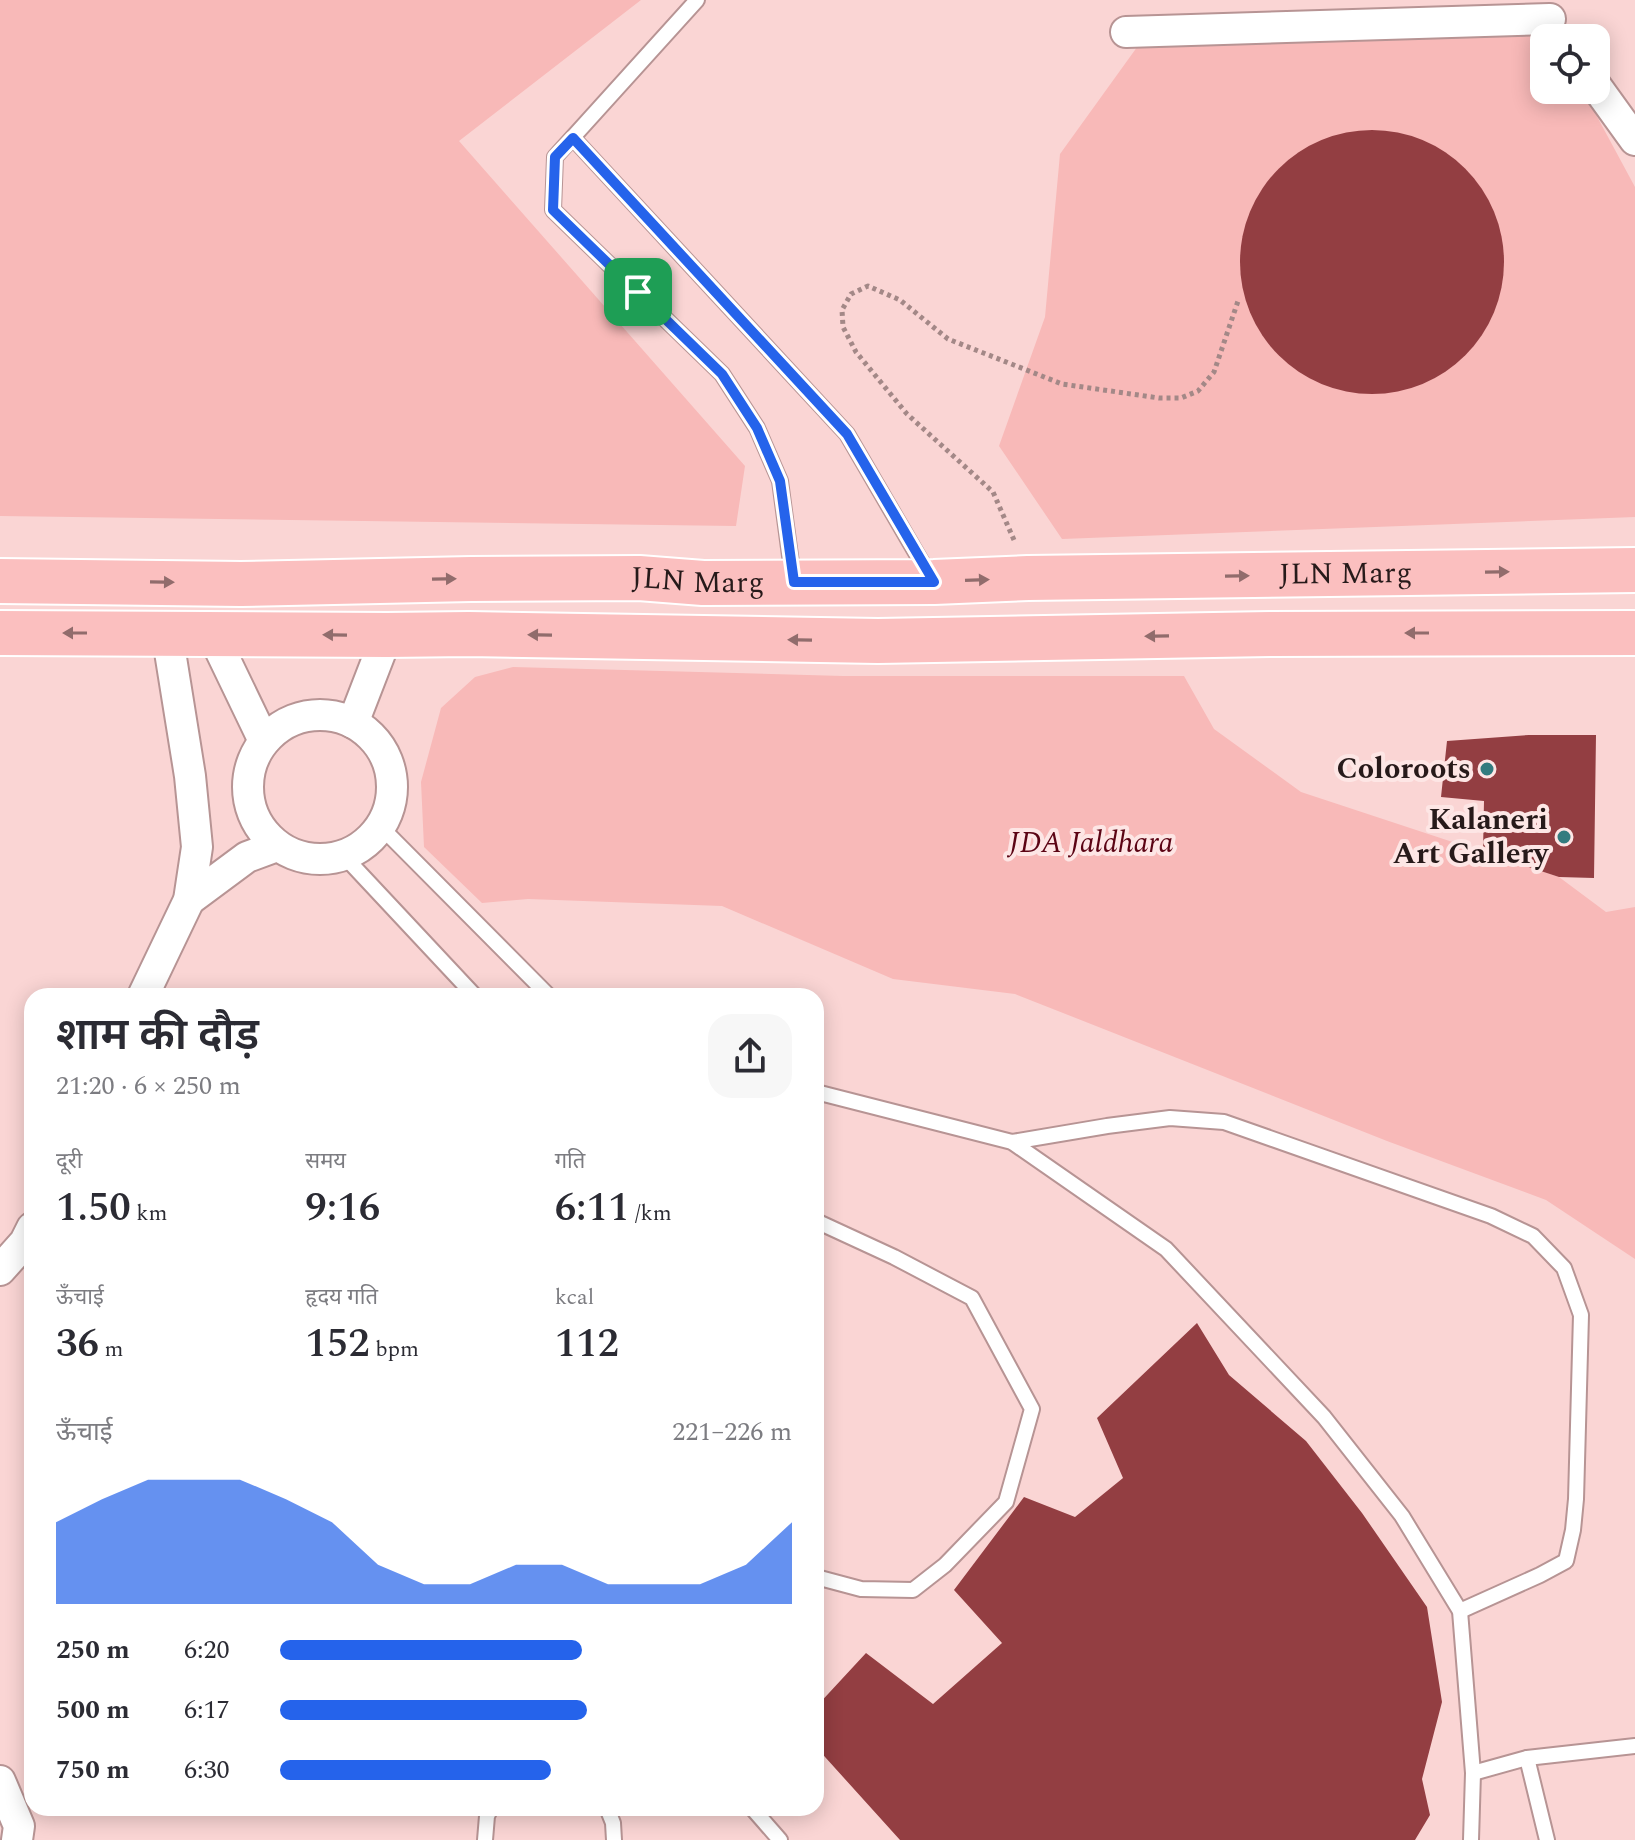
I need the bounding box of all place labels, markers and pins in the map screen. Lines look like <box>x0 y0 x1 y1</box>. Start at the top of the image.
pin <box>604 258 672 326</box>
place label: Coloroots <box>1336 746 1471 792</box>
marker: Coloroots <box>1478 760 1496 778</box>
place label: Kalaneri Art Gallery <box>1393 797 1550 877</box>
marker: Kalaneri Art Gallery <box>1555 828 1573 846</box>

